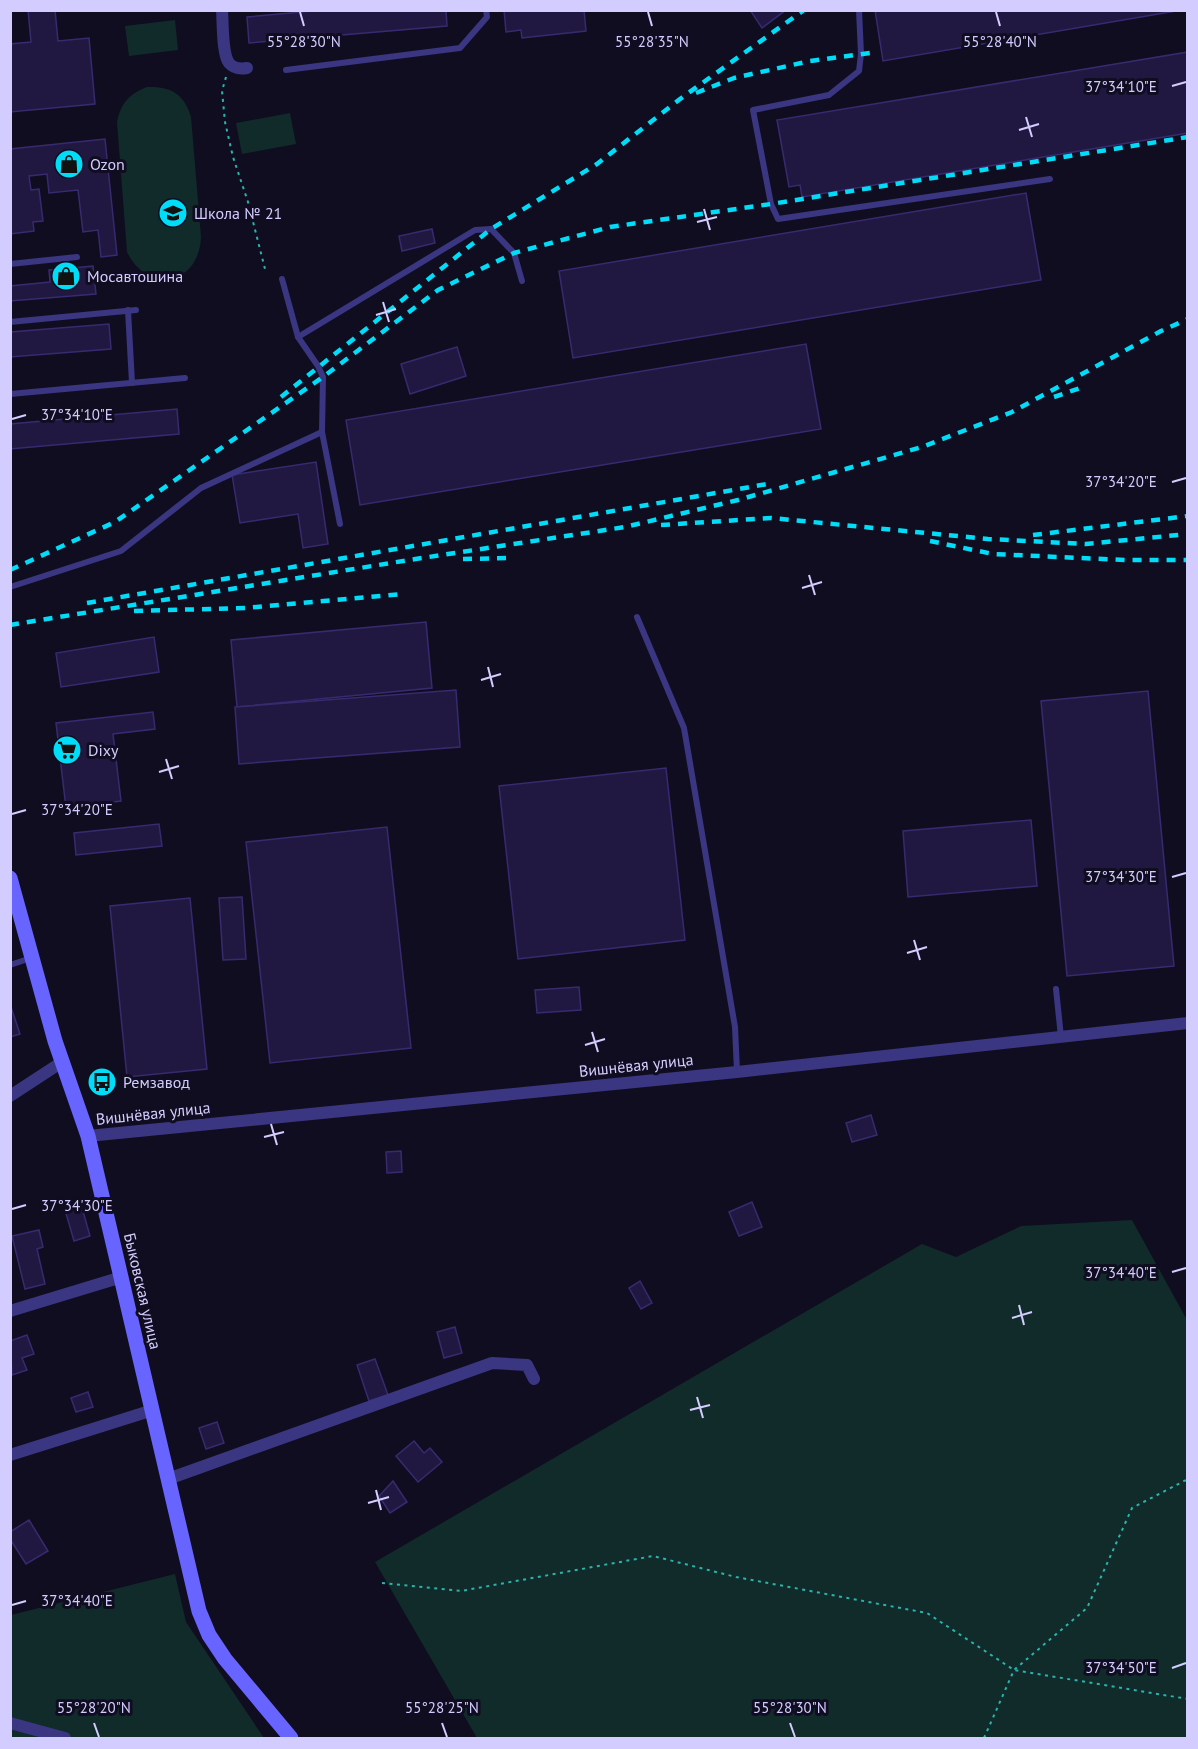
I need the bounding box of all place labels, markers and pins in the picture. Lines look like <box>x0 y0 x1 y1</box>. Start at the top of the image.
shop icon: Ozon <box>53 148 85 180</box>
place label: Ozon <box>90 154 125 174</box>
school or university icon: Школа № 21 <box>157 197 189 229</box>
place label: Школа № 21 <box>194 203 282 223</box>
shop icon: Мосавтошина <box>50 260 82 292</box>
place label: Мосавтошина <box>87 266 183 286</box>
supermarket icon: Dixy <box>51 734 83 766</box>
place label: Dixy <box>88 740 119 760</box>
bus stop icon: Ремзавод <box>86 1066 118 1098</box>
place label: Ремзавод <box>123 1072 190 1092</box>

